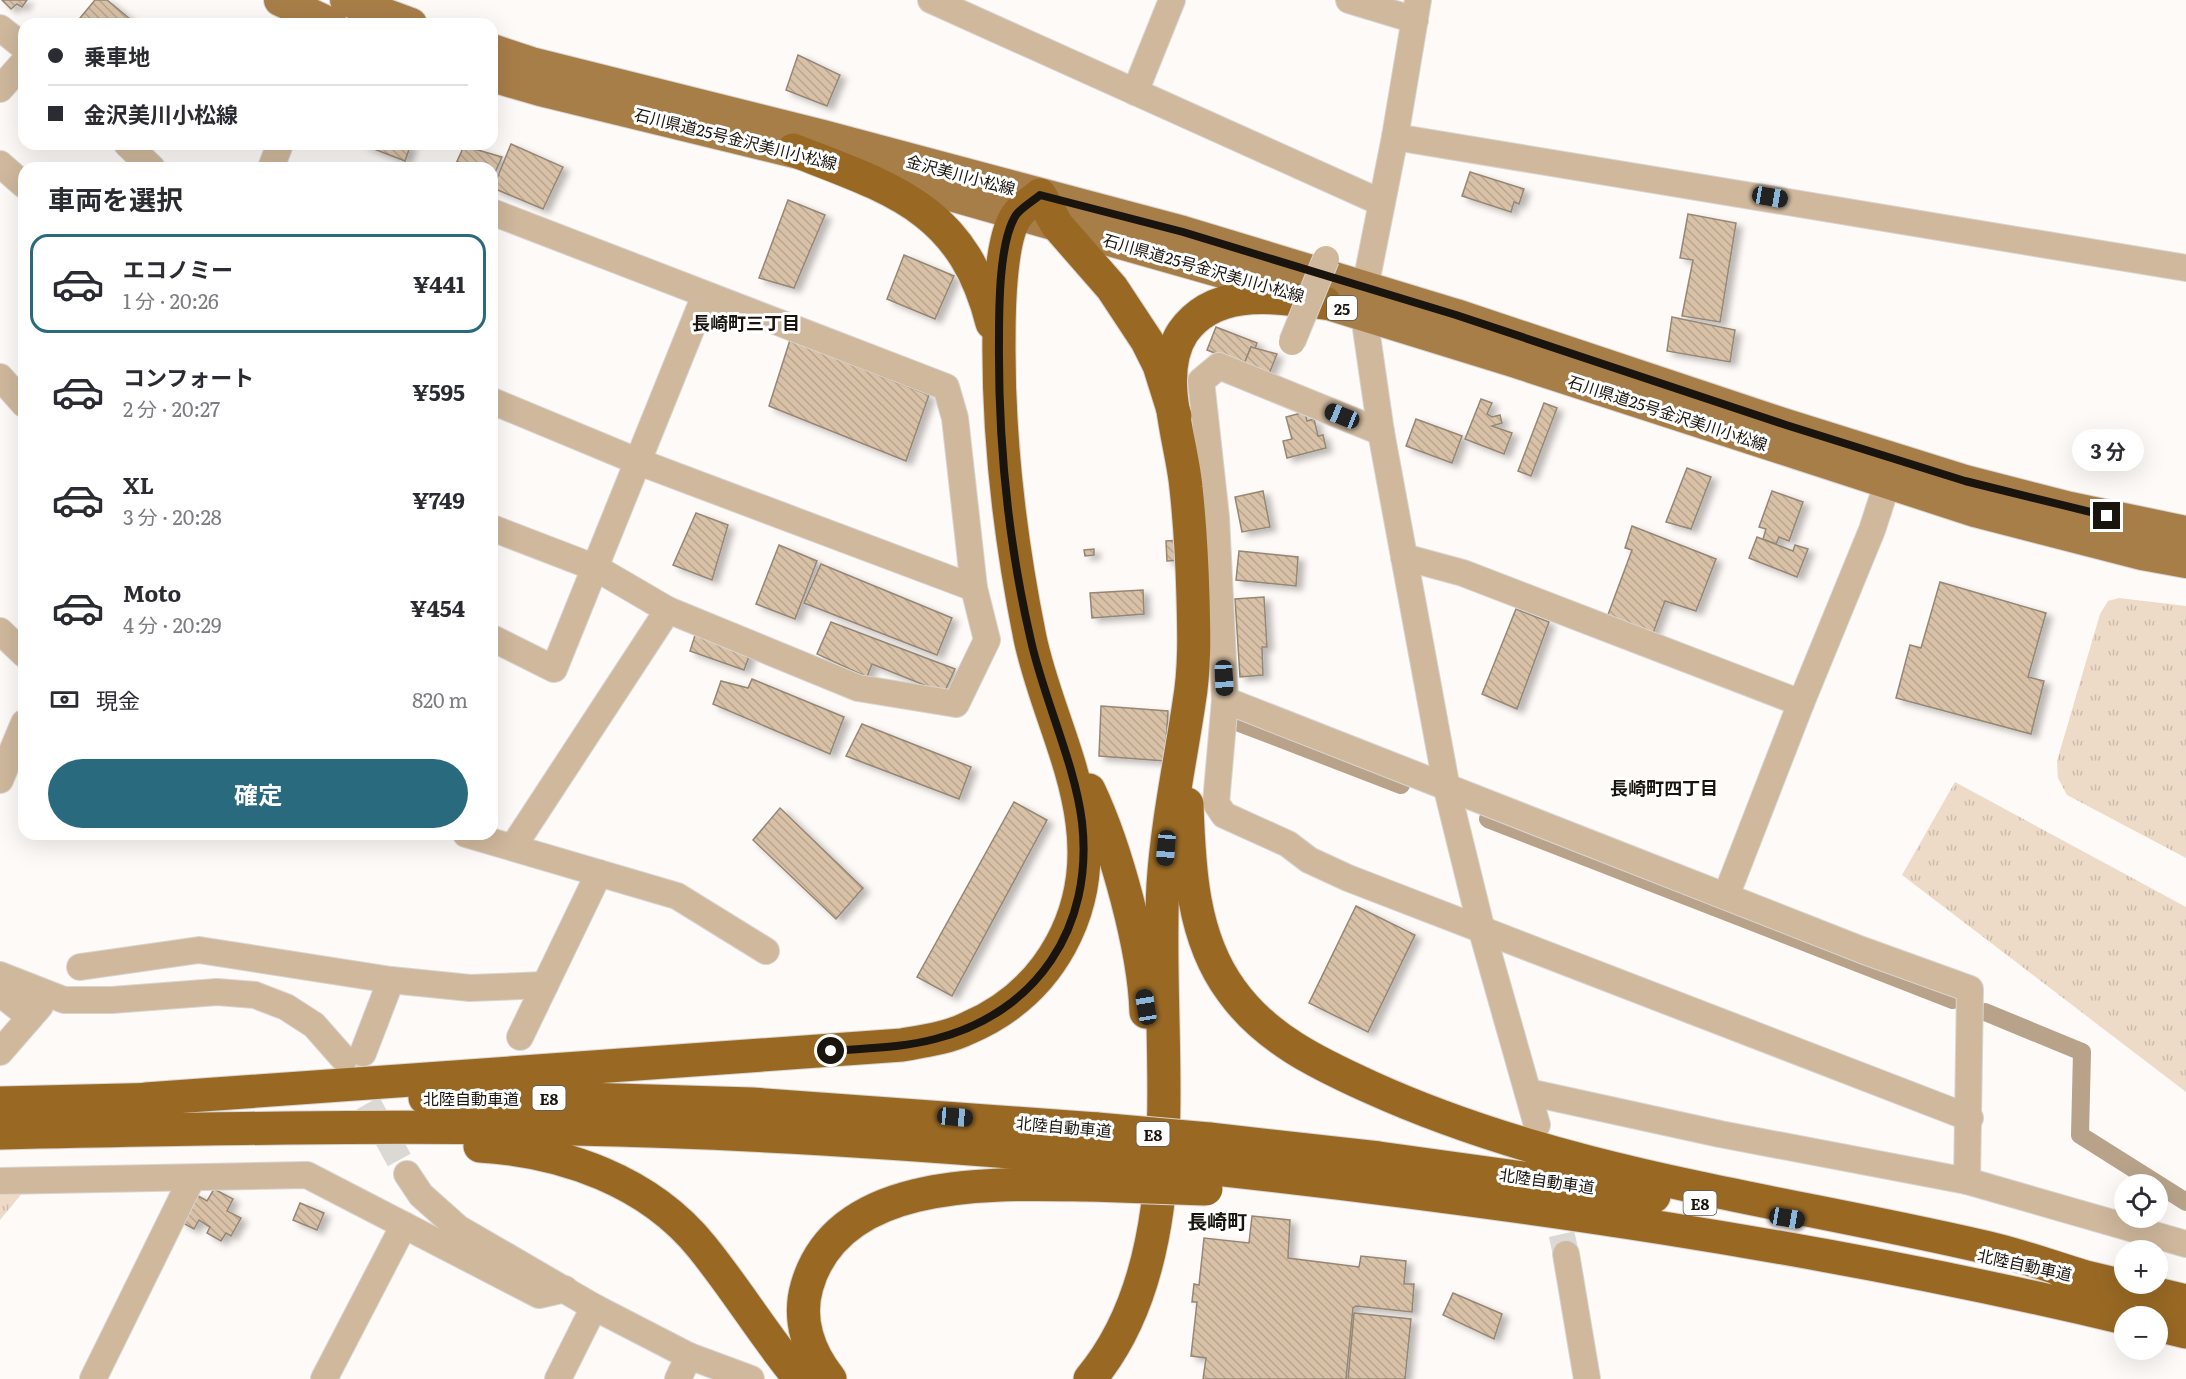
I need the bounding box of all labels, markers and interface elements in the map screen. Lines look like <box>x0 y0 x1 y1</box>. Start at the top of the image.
text: 乗車地 <box>84 39 150 72</box>
text: 金沢美川小松線 <box>84 97 238 130</box>
street label: 石川県道25号金沢美川小松線 <box>632 101 840 175</box>
street label: 金沢美川小松線 <box>904 148 1018 200</box>
text: 車両を選択 <box>48 178 183 218</box>
car <box>1751 185 1789 209</box>
street label: 石川県道25号金沢美川小松線 <box>1101 227 1307 307</box>
text: エコノミー <box>123 252 233 285</box>
icon: car <box>51 257 105 311</box>
text: ¥441 <box>413 267 465 300</box>
text: 1 分 · 20:26 <box>123 285 219 315</box>
road number: 25 <box>1327 296 1357 320</box>
district label: 長崎町三丁目 <box>692 309 800 336</box>
text: コンフォート <box>123 360 254 393</box>
icon: car <box>51 365 105 419</box>
street label: 石川県道25号金沢美川小松線 <box>1565 368 1771 456</box>
text: ¥595 <box>412 375 465 408</box>
text: 2 分 · 20:27 <box>123 393 220 423</box>
car <box>1322 401 1362 431</box>
callout: 3 分 <box>2071 429 2143 471</box>
text: 3 分 <box>2090 435 2126 465</box>
text: XL <box>123 468 154 501</box>
icon: car <box>51 473 105 527</box>
text: ¥749 <box>412 483 465 516</box>
text: 3 分 · 20:28 <box>123 501 222 531</box>
route end <box>2093 502 2120 529</box>
text: Moto <box>123 576 181 609</box>
icon: car <box>51 581 105 635</box>
text: ¥454 <box>410 591 465 624</box>
text: 4 分 · 20:29 <box>123 609 221 639</box>
car <box>1214 660 1234 696</box>
icon: cash <box>48 683 81 716</box>
text: 現金 <box>96 683 140 716</box>
text: 820 m <box>412 684 468 714</box>
button: 確定 <box>48 759 468 828</box>
district label: 長崎町四丁目 <box>1610 774 1718 801</box>
car <box>1155 829 1177 867</box>
car <box>1134 988 1158 1026</box>
route start <box>817 1037 844 1064</box>
street label: 北陸自動車道 <box>423 1086 519 1110</box>
road number: E8 <box>532 1086 566 1110</box>
car <box>936 1106 974 1128</box>
street label: 北陸自動車道 <box>1015 1110 1113 1142</box>
road number: E8 <box>1136 1122 1170 1146</box>
street label: 北陸自動車道 <box>1498 1161 1596 1199</box>
map controls <box>2114 1174 2168 1360</box>
button: locate <box>2114 1174 2168 1228</box>
road number: E8 <box>1684 1191 1716 1215</box>
district label: 長崎町 <box>1187 1205 1247 1235</box>
car <box>1768 1206 1806 1230</box>
button: + <box>2114 1240 2168 1294</box>
street label: 北陸自動車道 <box>1976 1242 2074 1286</box>
button: − <box>2114 1306 2168 1360</box>

